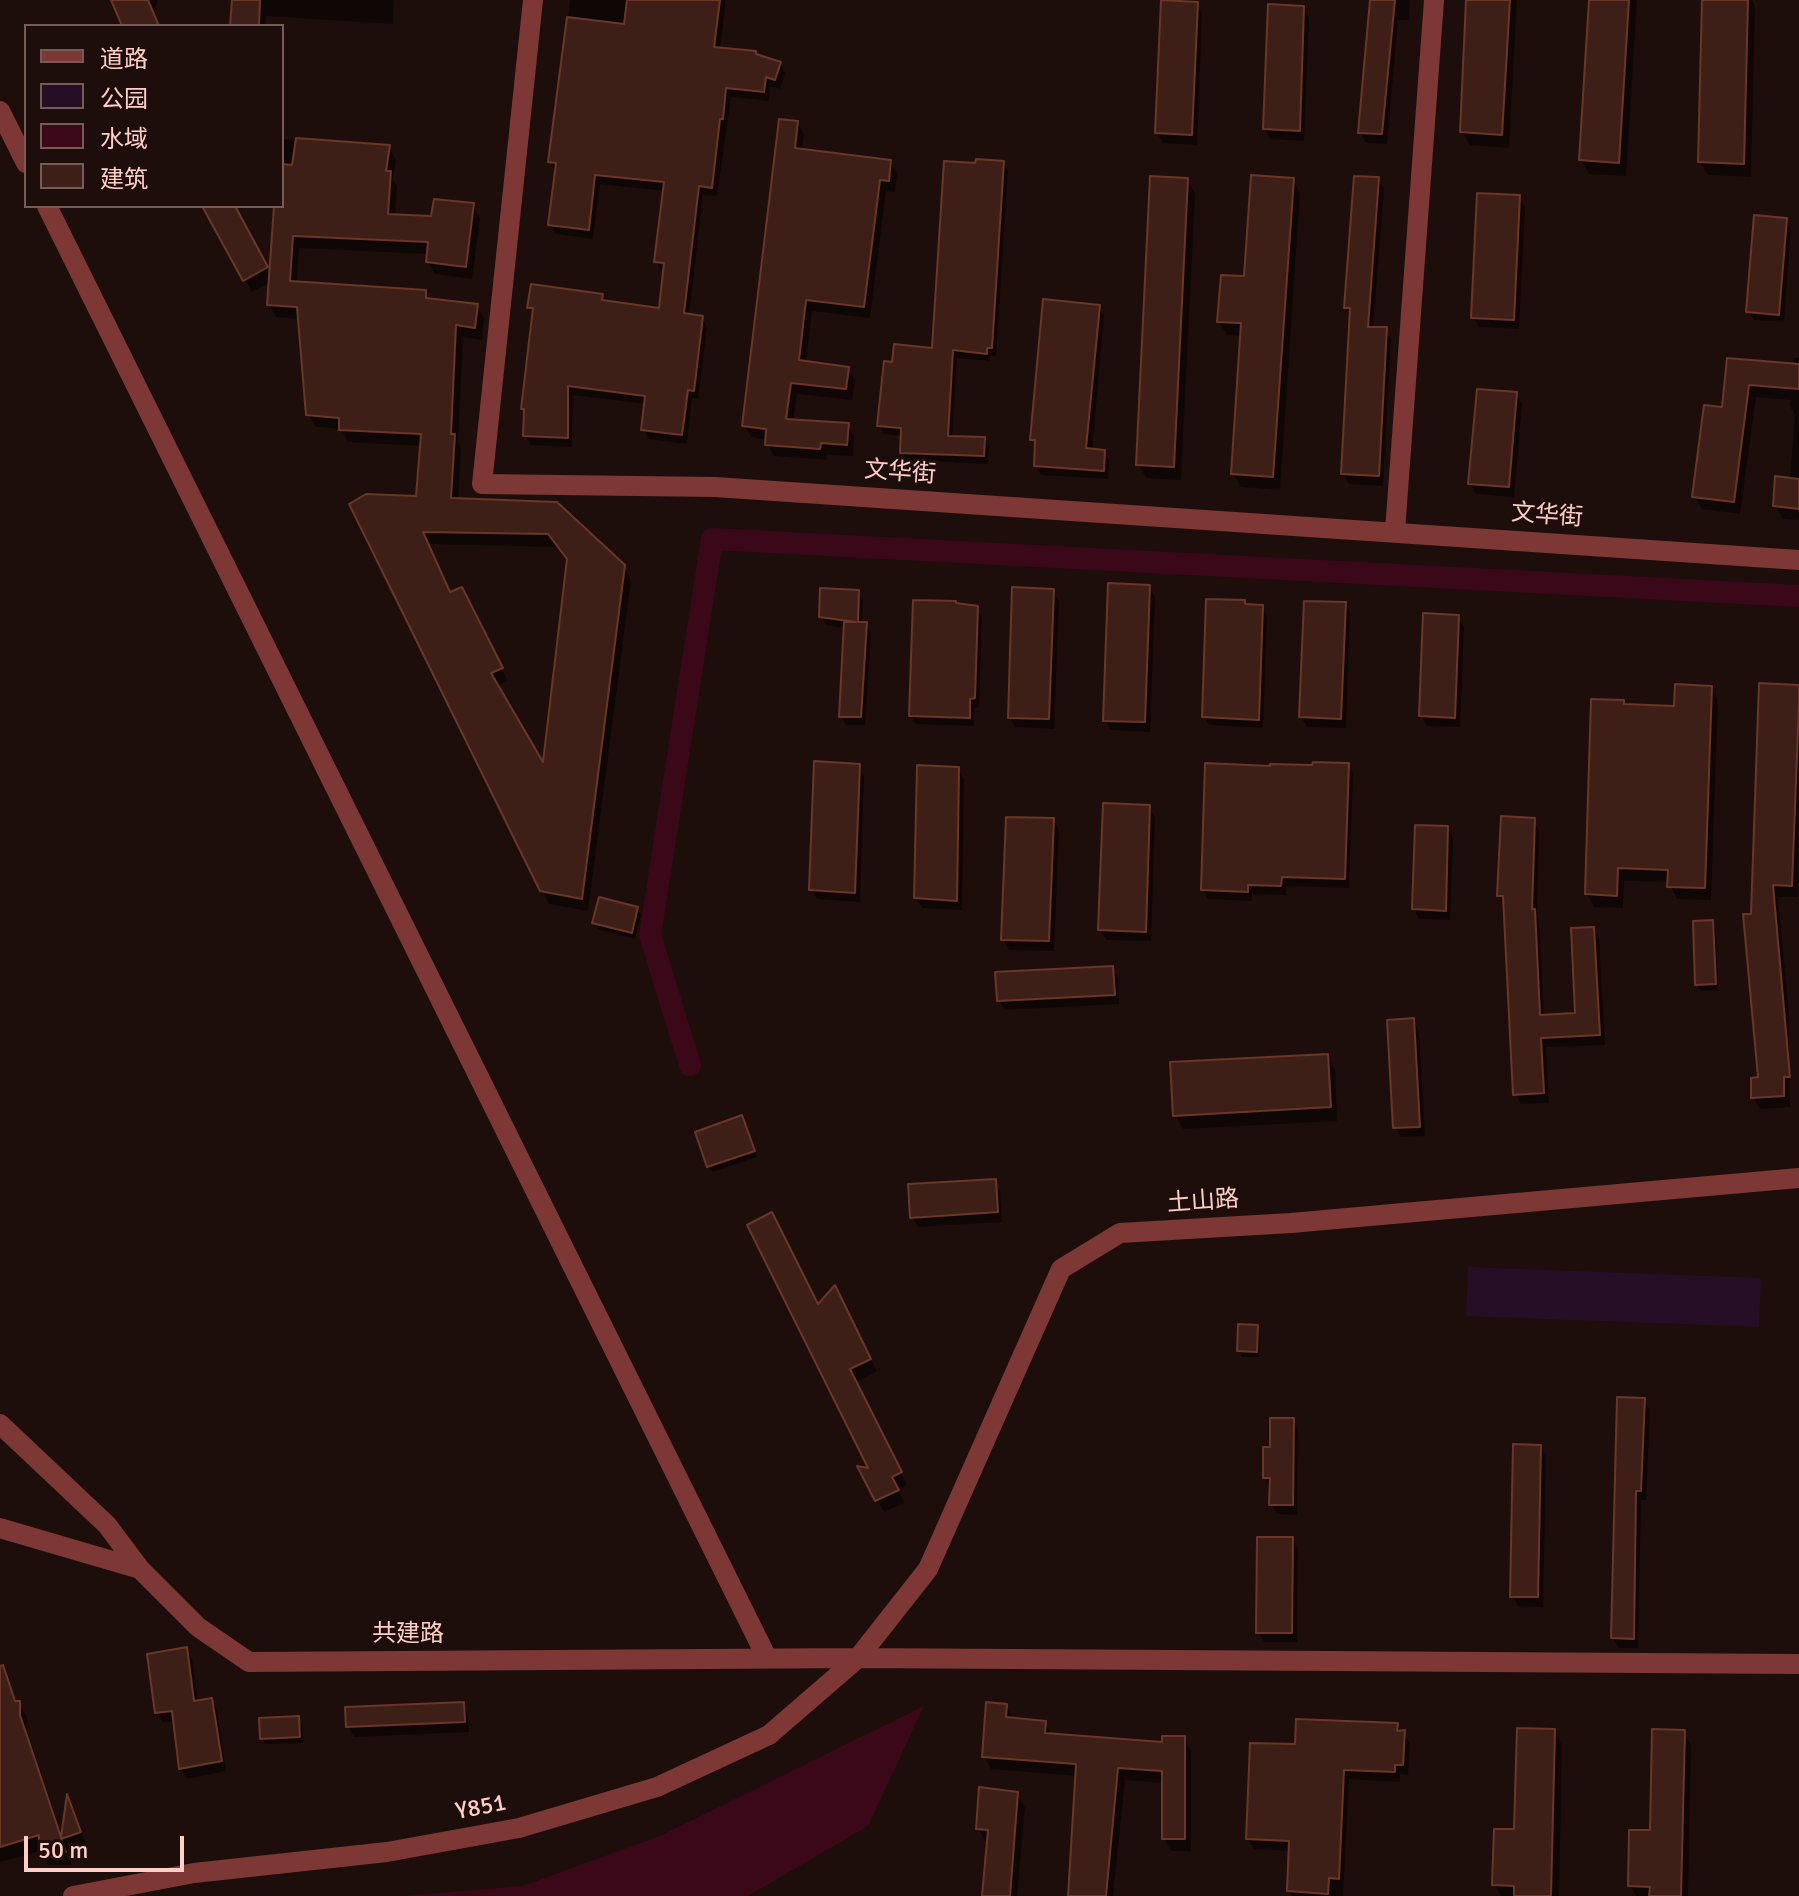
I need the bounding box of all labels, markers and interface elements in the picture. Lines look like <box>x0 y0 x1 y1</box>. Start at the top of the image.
legend <box>24 24 284 208</box>
text: 道路 <box>100 44 148 74</box>
text: 公园 <box>100 84 148 114</box>
text: 水域 <box>100 124 148 154</box>
text: 建筑 <box>100 164 148 194</box>
street label: 文华街 <box>863 456 937 490</box>
street label: 文华街 <box>1510 499 1584 533</box>
street label: 土山路 <box>1166 1185 1240 1219</box>
street label: 共建路 <box>372 1621 444 1649</box>
street label: Y851 <box>453 1789 509 1827</box>
scale bar <box>28 1820 188 1870</box>
text: 50 m <box>38 1835 88 1865</box>

